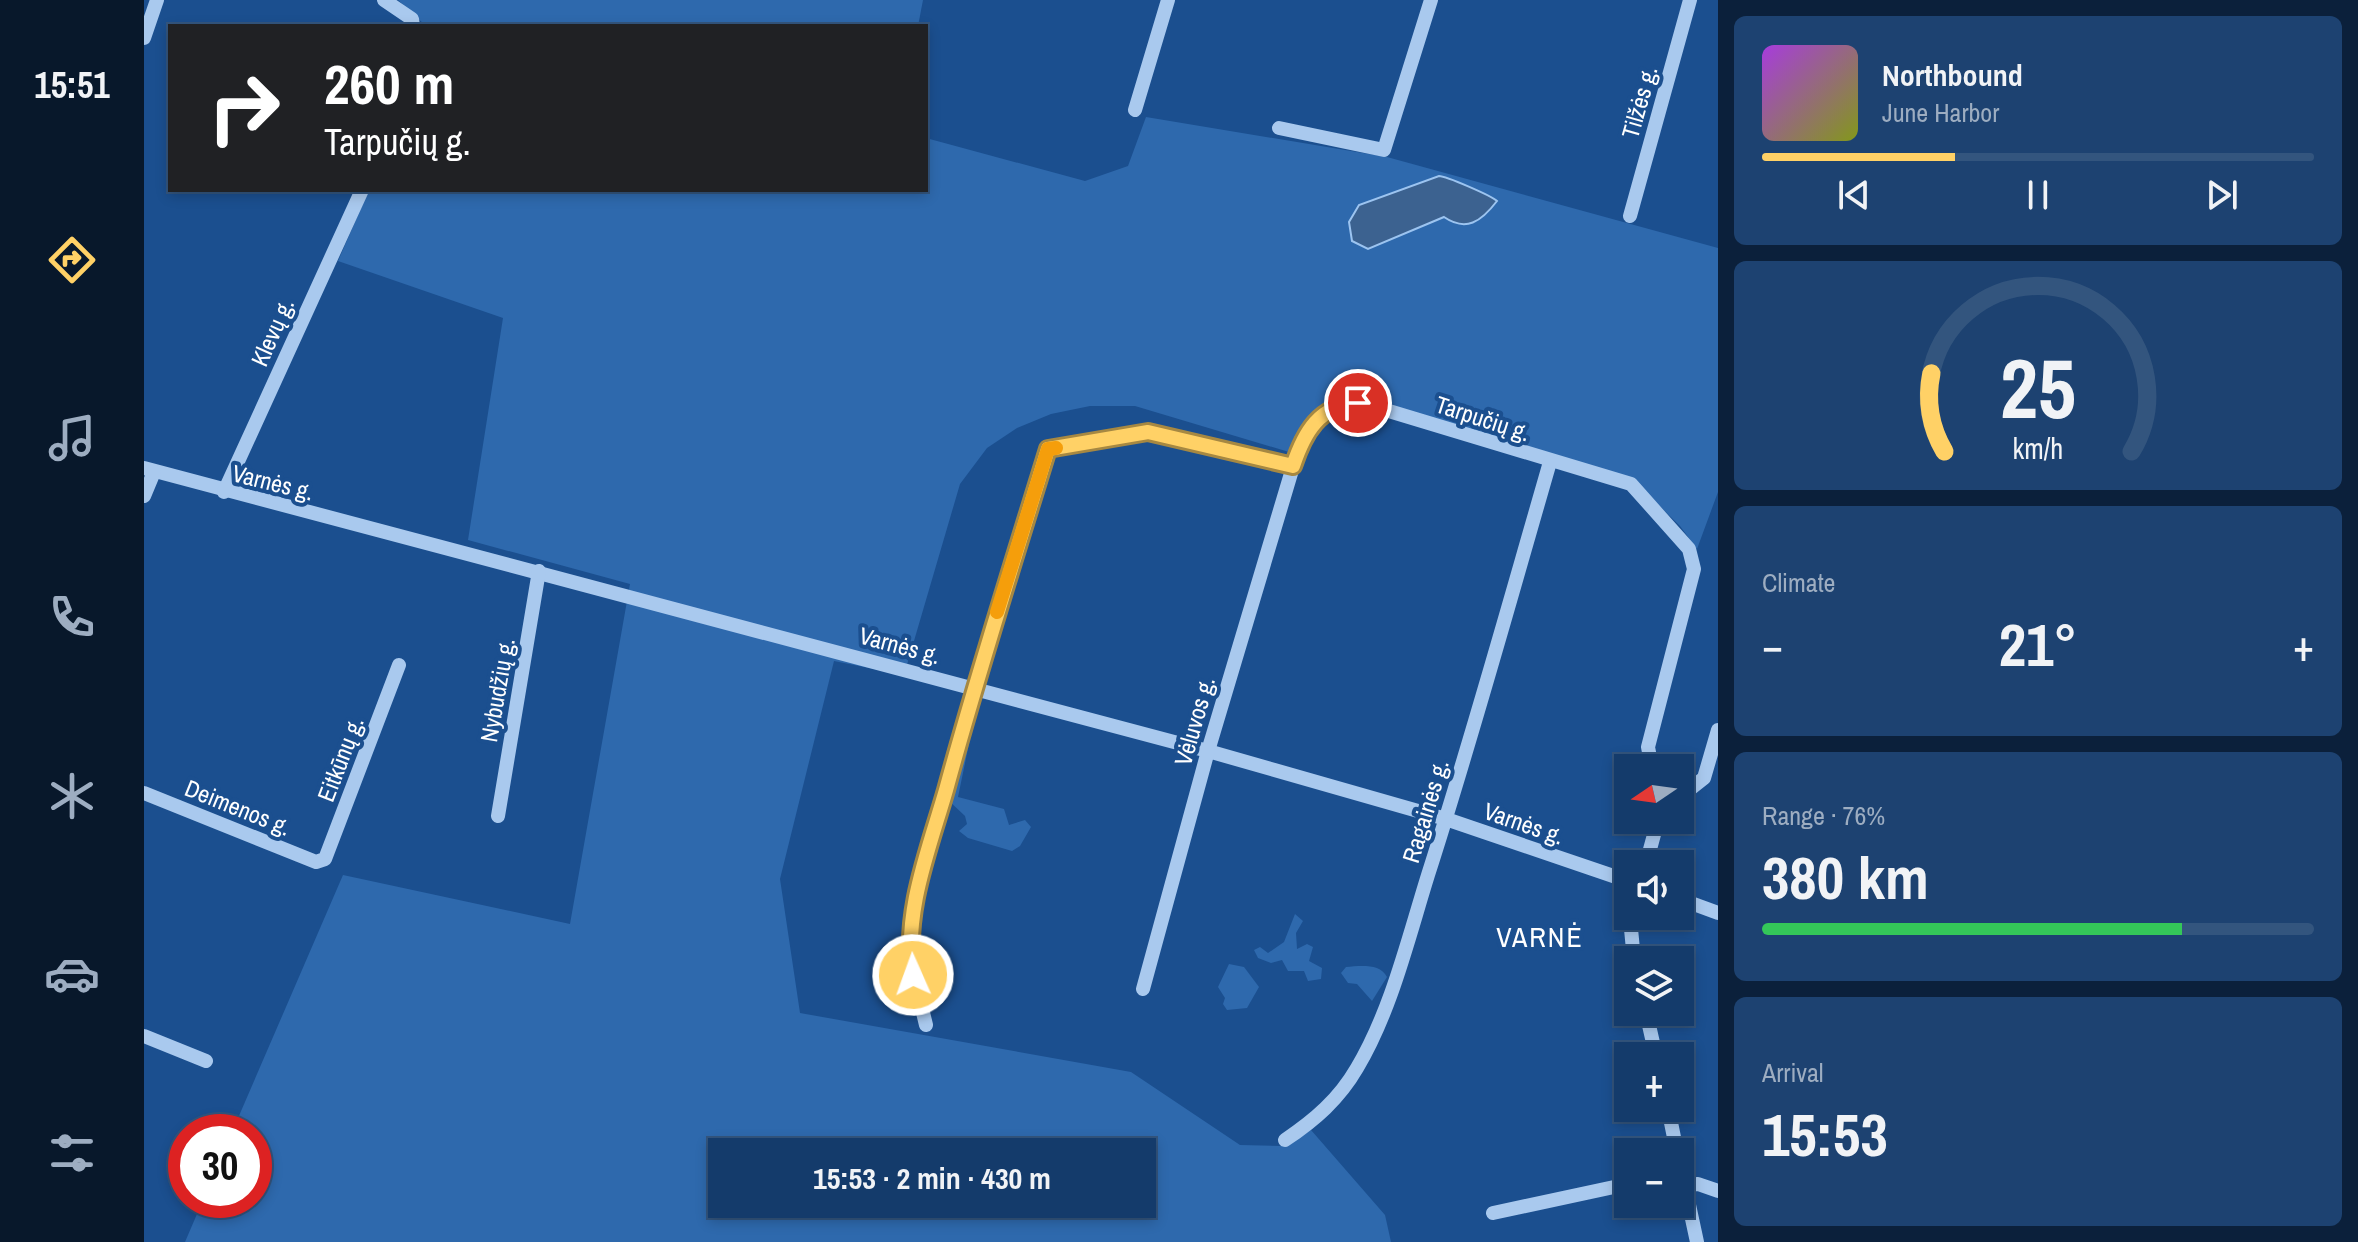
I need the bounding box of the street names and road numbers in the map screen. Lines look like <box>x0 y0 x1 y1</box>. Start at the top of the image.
street label: Tilžės g. <box>1613 62 1665 142</box>
street label: Klevų g. <box>243 293 301 371</box>
street label: Tarpučių g. <box>1432 388 1534 448</box>
street label: Varnės g. <box>229 456 317 508</box>
street label: Varnės g. <box>856 619 944 671</box>
street label: Nybudžių g. <box>472 636 522 744</box>
street label: Vėluvos g. <box>1166 673 1222 769</box>
street label: Eitkūnų g. <box>309 712 371 806</box>
street label: Ragainės g. <box>1394 756 1456 866</box>
street label: Deimenos g. <box>180 771 296 843</box>
street label: Varnės g. <box>1480 794 1568 852</box>

